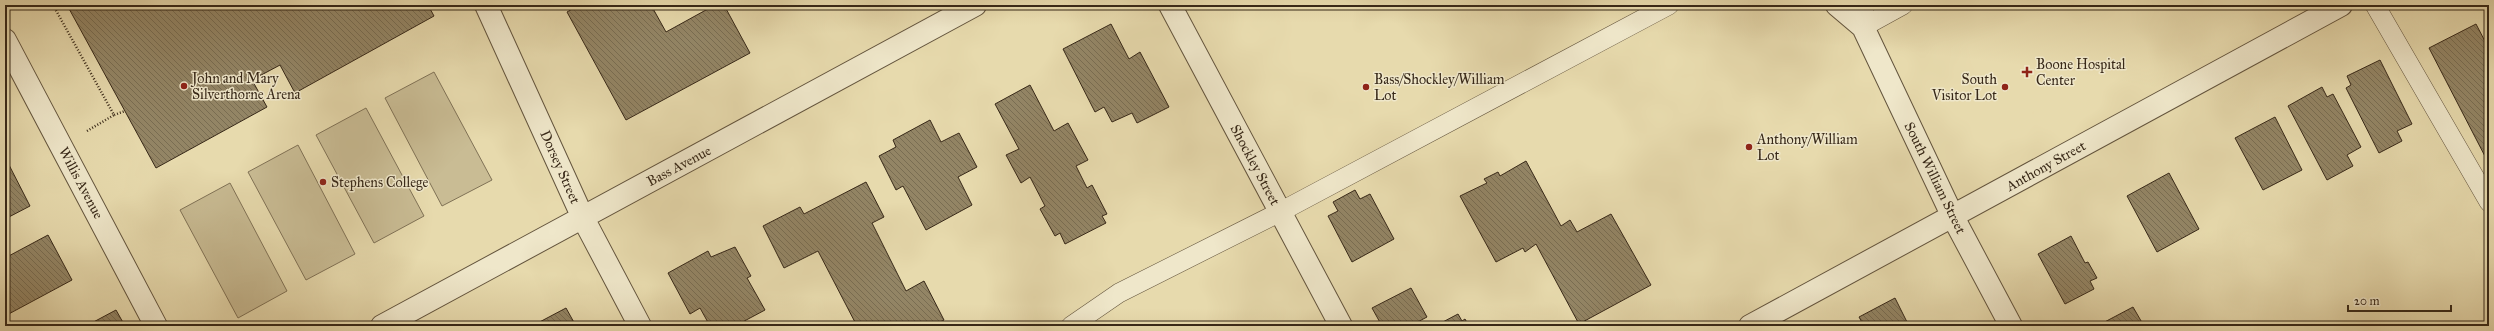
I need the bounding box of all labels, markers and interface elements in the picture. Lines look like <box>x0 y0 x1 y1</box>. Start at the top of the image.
place label: Boone Hospital Center <box>2036 56 2126 89</box>
marker: Boone Hospital Center <box>2021 66 2033 78</box>
place label: John and Mary Silverthorne Arena <box>190 70 301 103</box>
place label: Bass/Shockley/William Lot <box>1374 71 1505 104</box>
place label: South Visitor Lot <box>1931 71 1997 104</box>
marker: John and Mary Silverthorne Arena <box>179 81 189 91</box>
marker: Bass/Shockley/William Lot <box>1361 82 1371 92</box>
marker: South Visitor Lot <box>2000 82 2010 92</box>
street label: South William Street <box>1901 119 1969 237</box>
street label: Shockley Street <box>1227 122 1283 208</box>
street label: Dorsey Street <box>536 128 584 206</box>
place label: Anthony/William Lot <box>1756 131 1858 164</box>
street label: Anthony Street <box>2002 137 2089 195</box>
street label: Bass Avenue <box>644 142 714 190</box>
marker: Anthony/William Lot <box>1744 142 1754 152</box>
street label: Willis Avenue <box>55 144 107 222</box>
place label: Stephens College <box>331 174 429 191</box>
marker: Stephens College <box>318 177 328 187</box>
scale bar <box>2348 287 2451 313</box>
text: 20 m <box>2354 294 2380 308</box>

